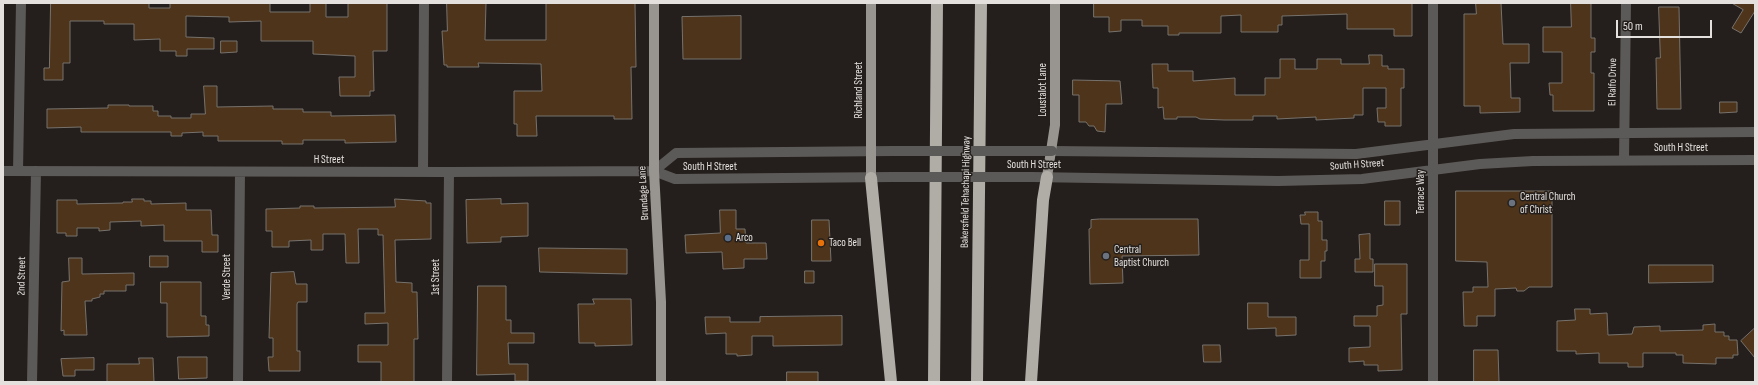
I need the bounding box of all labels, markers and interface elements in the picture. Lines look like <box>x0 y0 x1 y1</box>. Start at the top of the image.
scale bar <box>1618 12 1714 38</box>
text: 50 m <box>1623 19 1643 34</box>
street label: El Ralfo Drive <box>1606 58 1620 106</box>
street label: Richland Street <box>852 62 866 118</box>
street label: Loustalot Lane <box>1036 63 1050 117</box>
street label: Bakersfield Tehachapi Highway <box>958 136 974 248</box>
street label: South H Street <box>1654 141 1708 155</box>
street label: H Street <box>314 153 344 167</box>
street label: South H Street <box>1329 157 1385 173</box>
street label: South H Street <box>1007 158 1061 172</box>
street label: South H Street <box>683 160 737 174</box>
street label: Brundage Lane <box>636 166 652 220</box>
street label: Terrace Way <box>1414 170 1428 214</box>
place label: Central Church of Christ <box>1520 190 1576 216</box>
marker: Central Church of Christ <box>1507 198 1517 208</box>
place label: Arco <box>736 231 753 245</box>
marker: Arco <box>723 233 733 243</box>
place label: Taco Bell <box>829 236 861 250</box>
marker: Taco Bell <box>816 238 826 248</box>
place label: Central Baptist Church <box>1114 243 1169 269</box>
marker: Central Baptist Church <box>1101 251 1111 261</box>
street label: Verde Street <box>220 254 234 300</box>
street label: 2nd Street <box>15 257 29 295</box>
street label: 1st Street <box>429 259 443 295</box>

